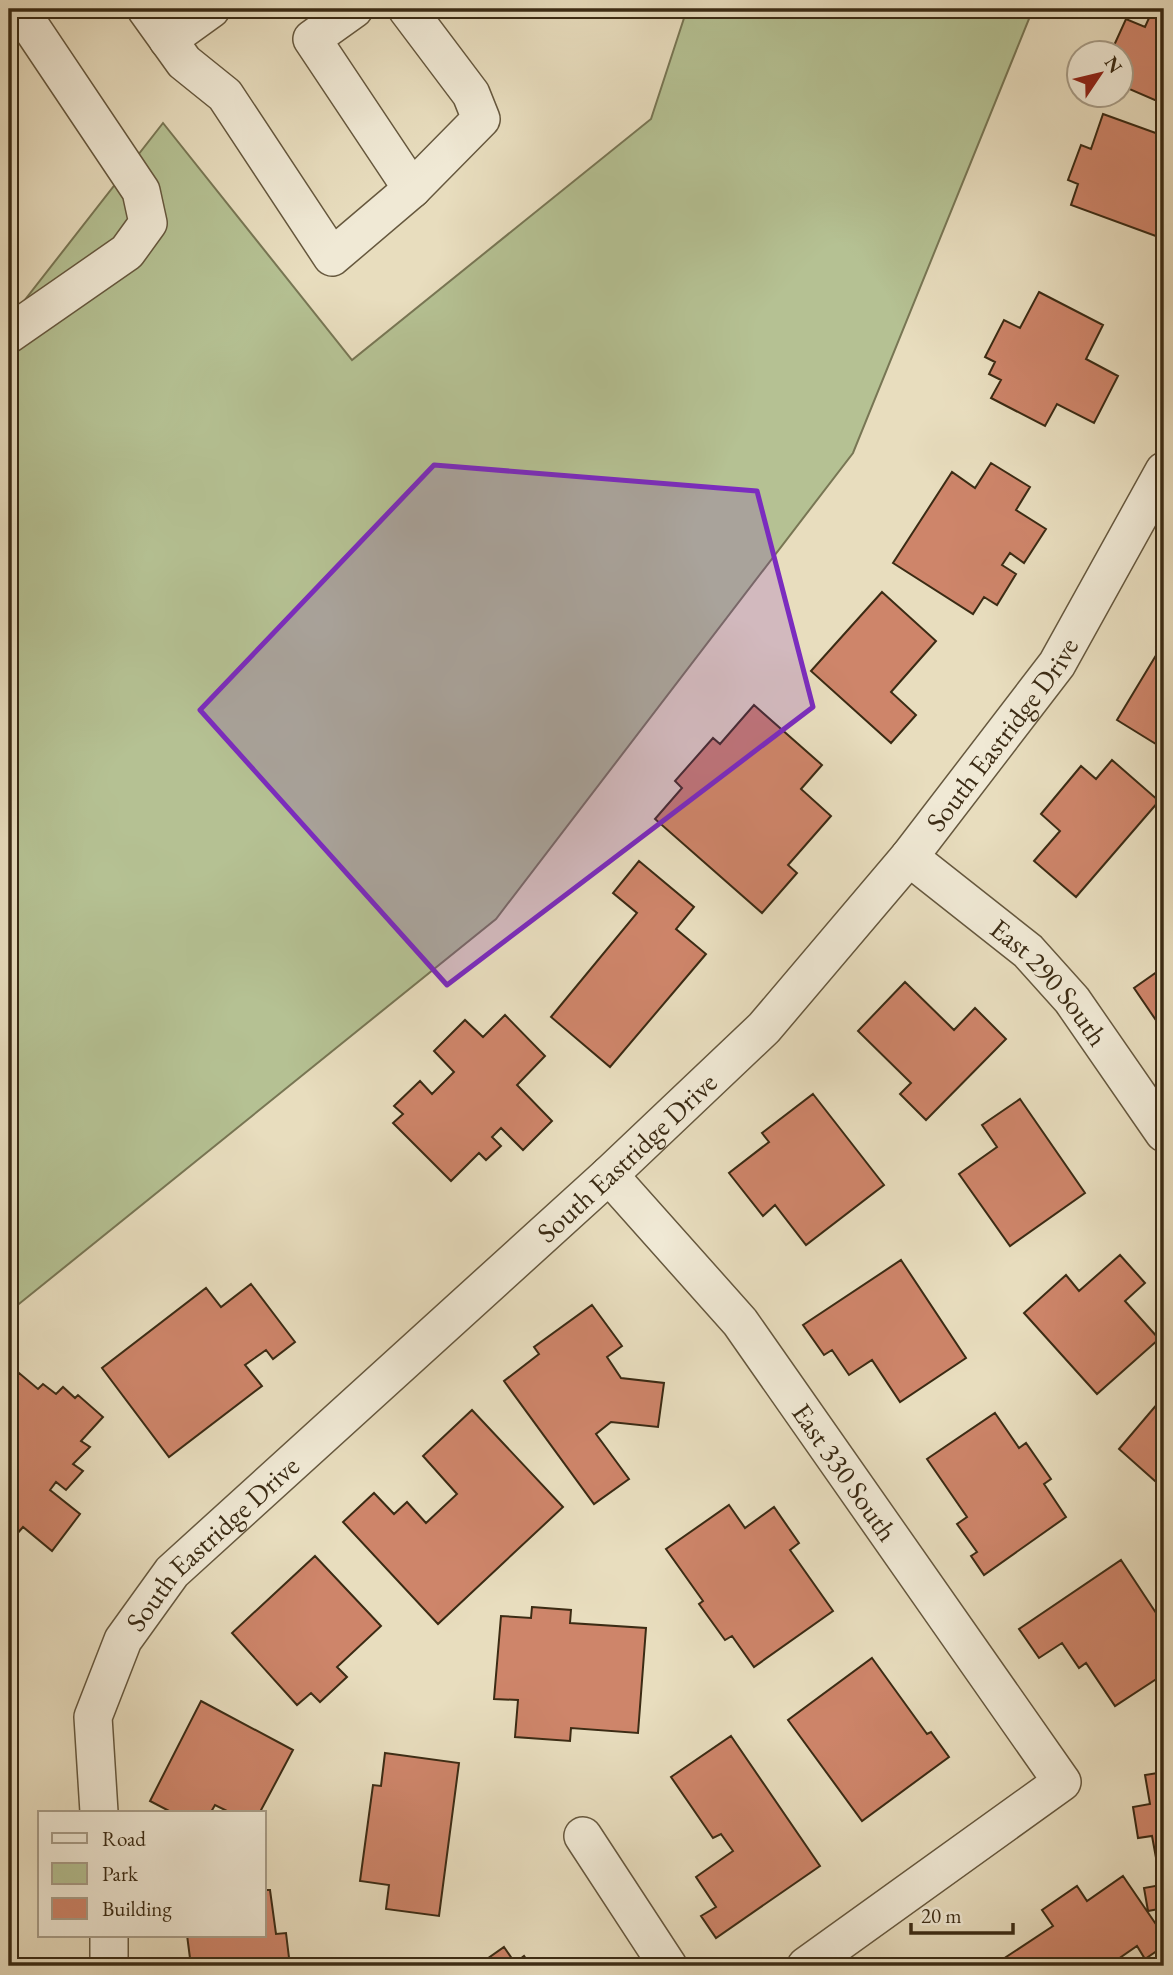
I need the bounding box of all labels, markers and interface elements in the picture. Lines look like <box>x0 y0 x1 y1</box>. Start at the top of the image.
north arrow <box>1064 38 1134 108</box>
text: N <box>1099 51 1129 79</box>
street label: South Eastridge Drive <box>917 631 1086 838</box>
street label: East 290 South <box>983 910 1116 1053</box>
street label: South Eastridge Drive <box>529 1064 724 1250</box>
street label: East 330 South <box>784 1396 906 1548</box>
street label: South Eastridge Drive <box>117 1448 306 1638</box>
legend <box>38 1811 266 1937</box>
text: Road <box>102 1825 146 1852</box>
text: Park <box>102 1860 139 1887</box>
scale bar <box>911 1891 1012 1935</box>
text: Building <box>102 1895 172 1922</box>
text: 20 m <box>921 1902 962 1929</box>

